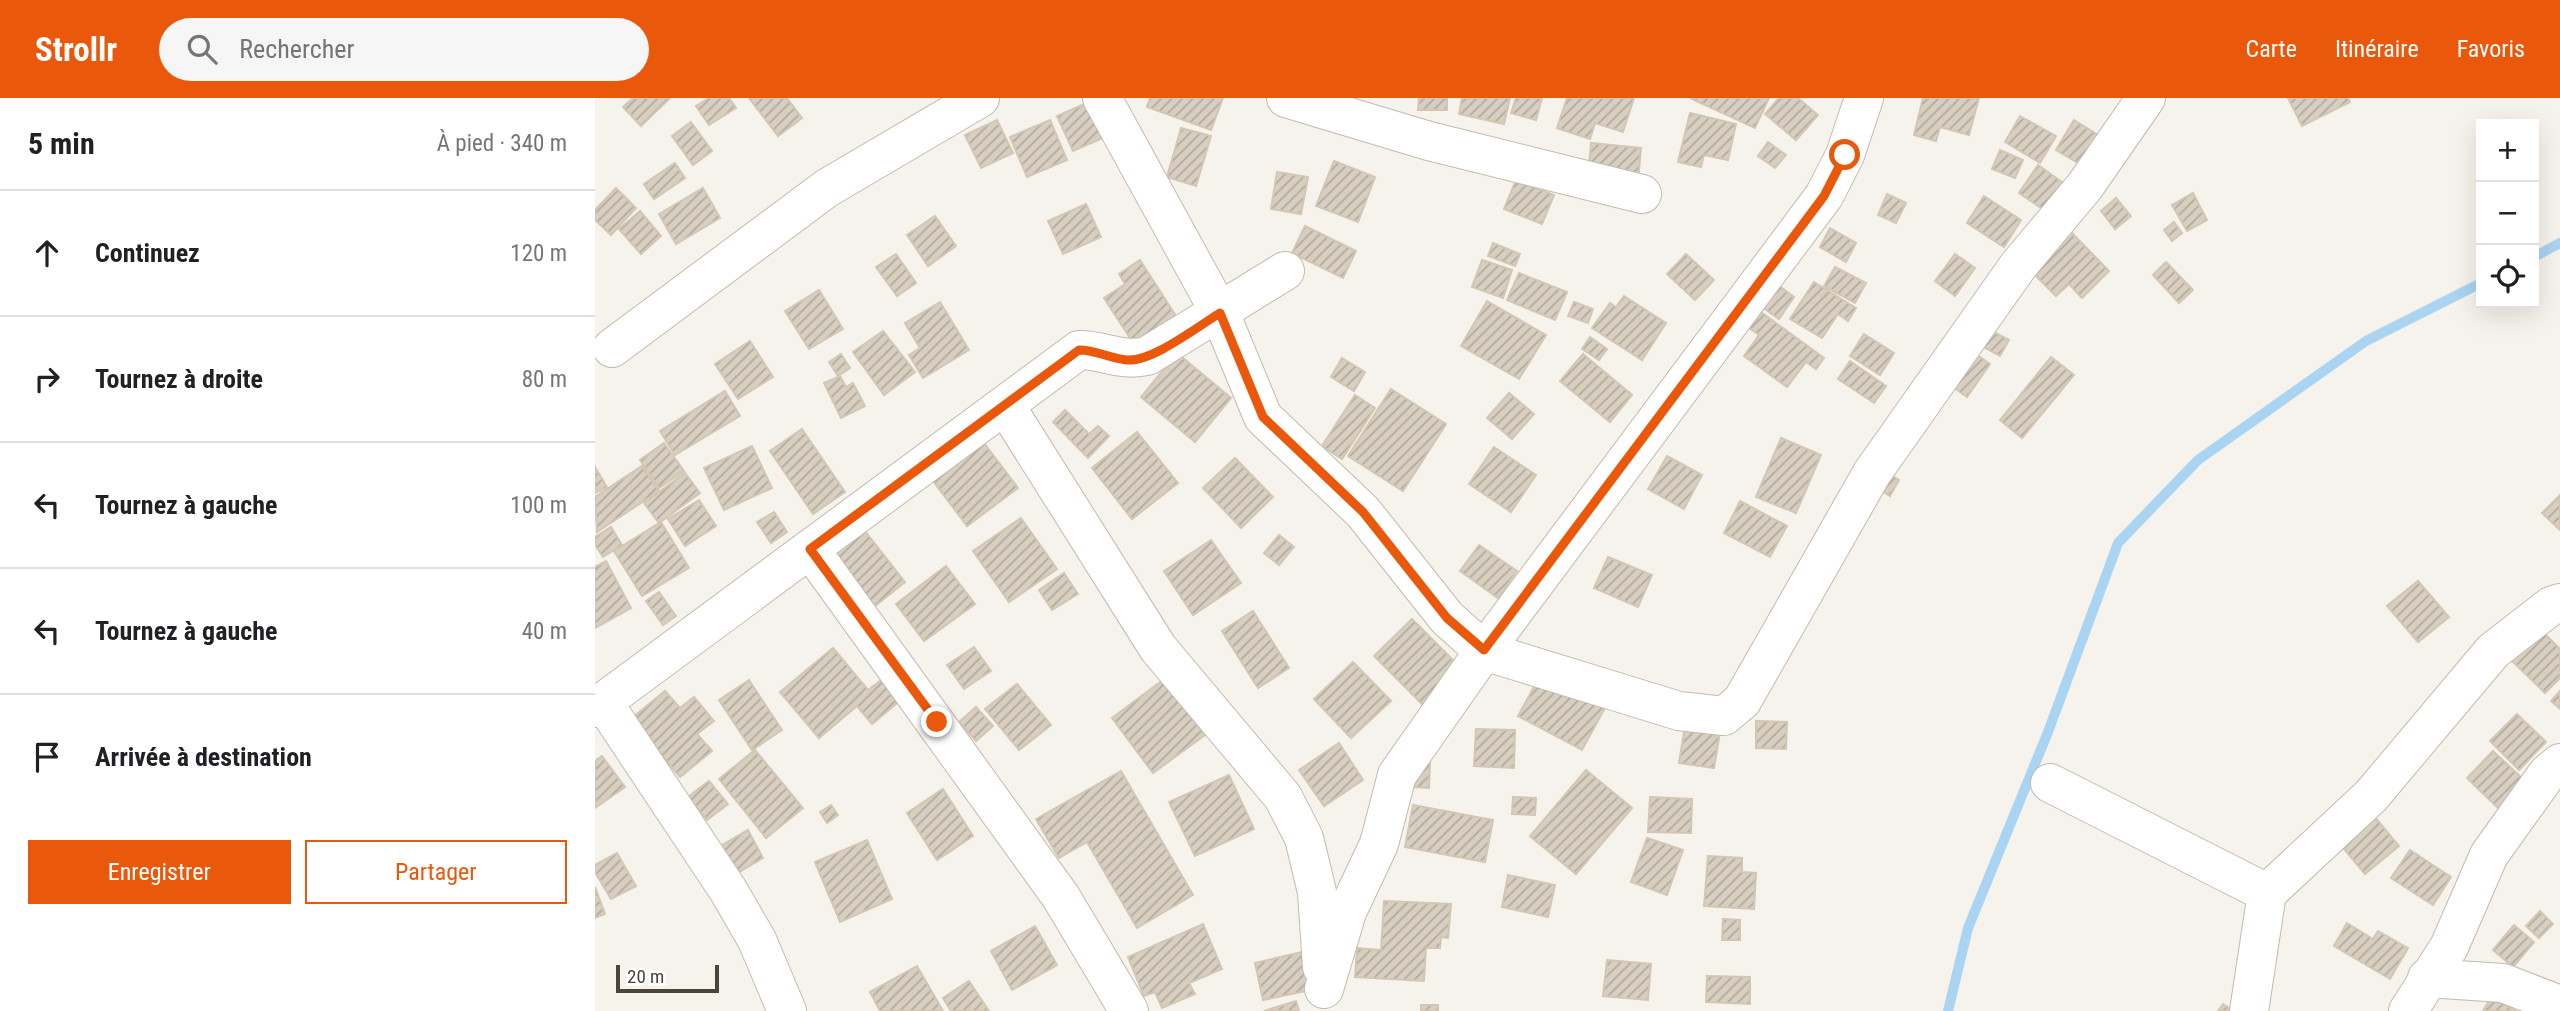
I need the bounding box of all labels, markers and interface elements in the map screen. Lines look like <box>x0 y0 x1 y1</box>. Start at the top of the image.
search box <box>159 18 649 81</box>
text: Strollr <box>35 30 117 69</box>
icon: search <box>183 30 221 68</box>
text: Rechercher <box>239 34 354 64</box>
text: Carte <box>2246 35 2297 63</box>
text: Itinéraire <box>2335 35 2419 63</box>
text: Favoris <box>2457 35 2525 63</box>
map controls <box>2476 119 2539 308</box>
button: + <box>2476 119 2539 182</box>
text: 5 min <box>28 126 95 161</box>
text: À pied · 340 m <box>437 130 567 157</box>
route start <box>1829 139 1860 170</box>
button: − <box>2476 182 2539 245</box>
icon: ahead <box>28 234 66 272</box>
text: Continuez <box>95 238 200 268</box>
text: 120 m <box>510 240 567 267</box>
button: locate <box>2476 245 2539 308</box>
icon: right <box>28 360 66 398</box>
text: Tournez à droite <box>95 364 263 394</box>
text: 80 m <box>522 366 567 393</box>
icon: left <box>28 486 66 524</box>
text: Tournez à gauche <box>95 490 277 520</box>
text: 100 m <box>510 492 567 519</box>
icon: left <box>28 612 66 650</box>
text: Tournez à gauche <box>95 616 277 646</box>
text: 40 m <box>522 618 567 645</box>
route end <box>921 706 952 737</box>
icon: arrive <box>28 738 66 776</box>
text: Arrivée à destination <box>95 742 312 772</box>
button: Enregistrer <box>28 840 291 904</box>
button: Partager <box>305 840 567 904</box>
scale bar <box>616 962 719 994</box>
text: 20 m <box>627 965 664 988</box>

